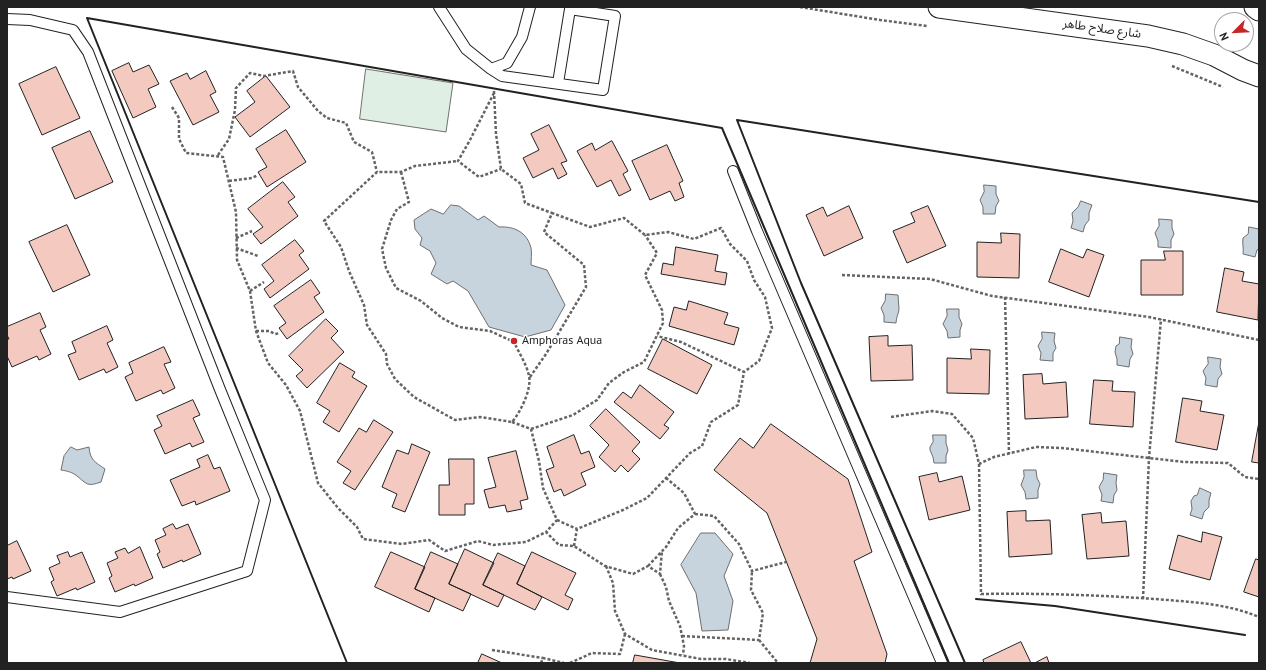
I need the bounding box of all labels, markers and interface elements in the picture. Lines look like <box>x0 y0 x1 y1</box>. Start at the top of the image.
north arrow <box>1214 12 1254 52</box>
street label: شارع صلاح طاهر <box>1062 16 1142 42</box>
text: N <box>1216 30 1232 43</box>
place label: Amphoras Aqua <box>522 334 602 348</box>
marker: Amphoras Aqua <box>509 336 519 346</box>

